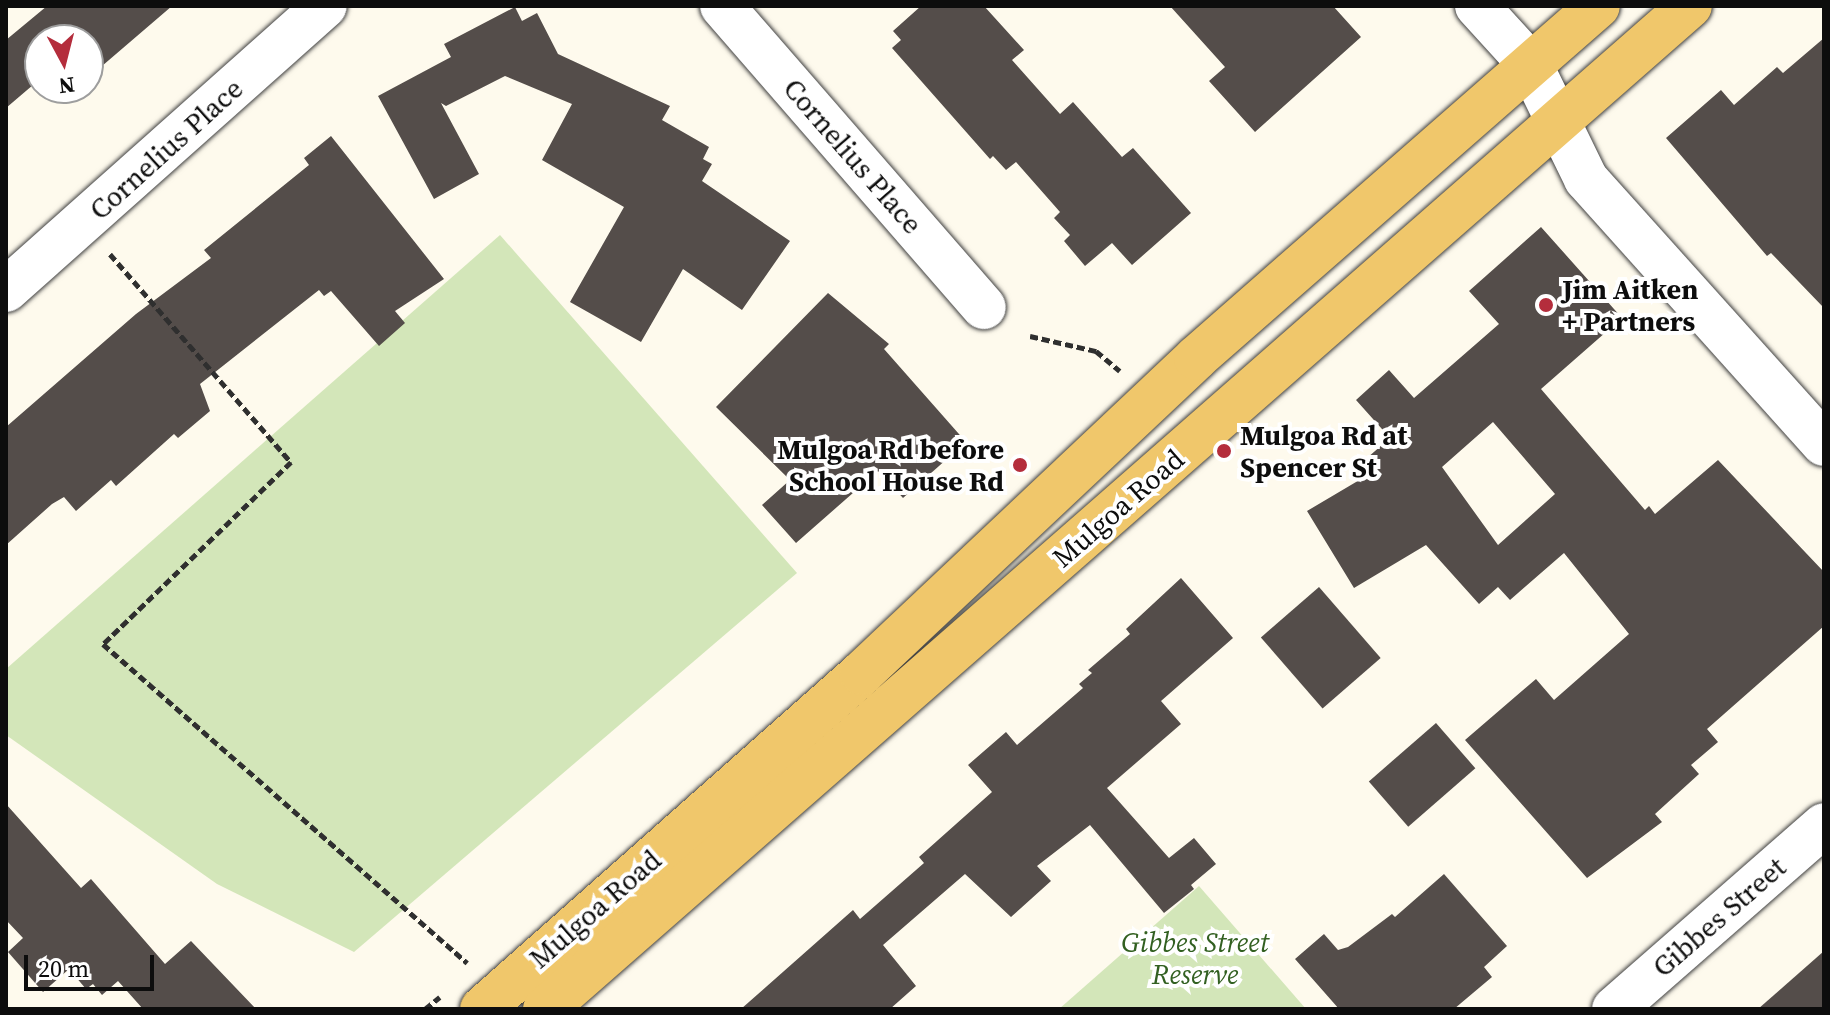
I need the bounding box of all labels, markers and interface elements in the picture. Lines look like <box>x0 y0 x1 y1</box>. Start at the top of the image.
north arrow <box>24 24 104 104</box>
text: N <box>57 70 76 102</box>
street label: Cornelius Place <box>83 72 249 226</box>
street label: Cornelius Place <box>777 72 929 240</box>
place label: Jim Aitken + Partners <box>1562 272 1698 338</box>
marker: Jim Aitken + Partners <box>1537 296 1555 314</box>
place label: Mulgoa Rd at Spencer St <box>1240 418 1407 484</box>
place label: Mulgoa Rd before School House Rd <box>777 432 1004 498</box>
street label: Mulgoa Road <box>1046 442 1190 574</box>
marker: Mulgoa Rd at Spencer St <box>1215 442 1233 460</box>
marker: Mulgoa Rd before School House Rd <box>1011 456 1029 474</box>
street label: Mulgoa Road <box>523 843 667 975</box>
street label: Gibbes Street <box>1646 850 1792 984</box>
park label: Gibbes Street Reserve <box>1121 925 1269 991</box>
scale bar <box>28 939 158 989</box>
text: 20 m <box>38 952 89 985</box>

